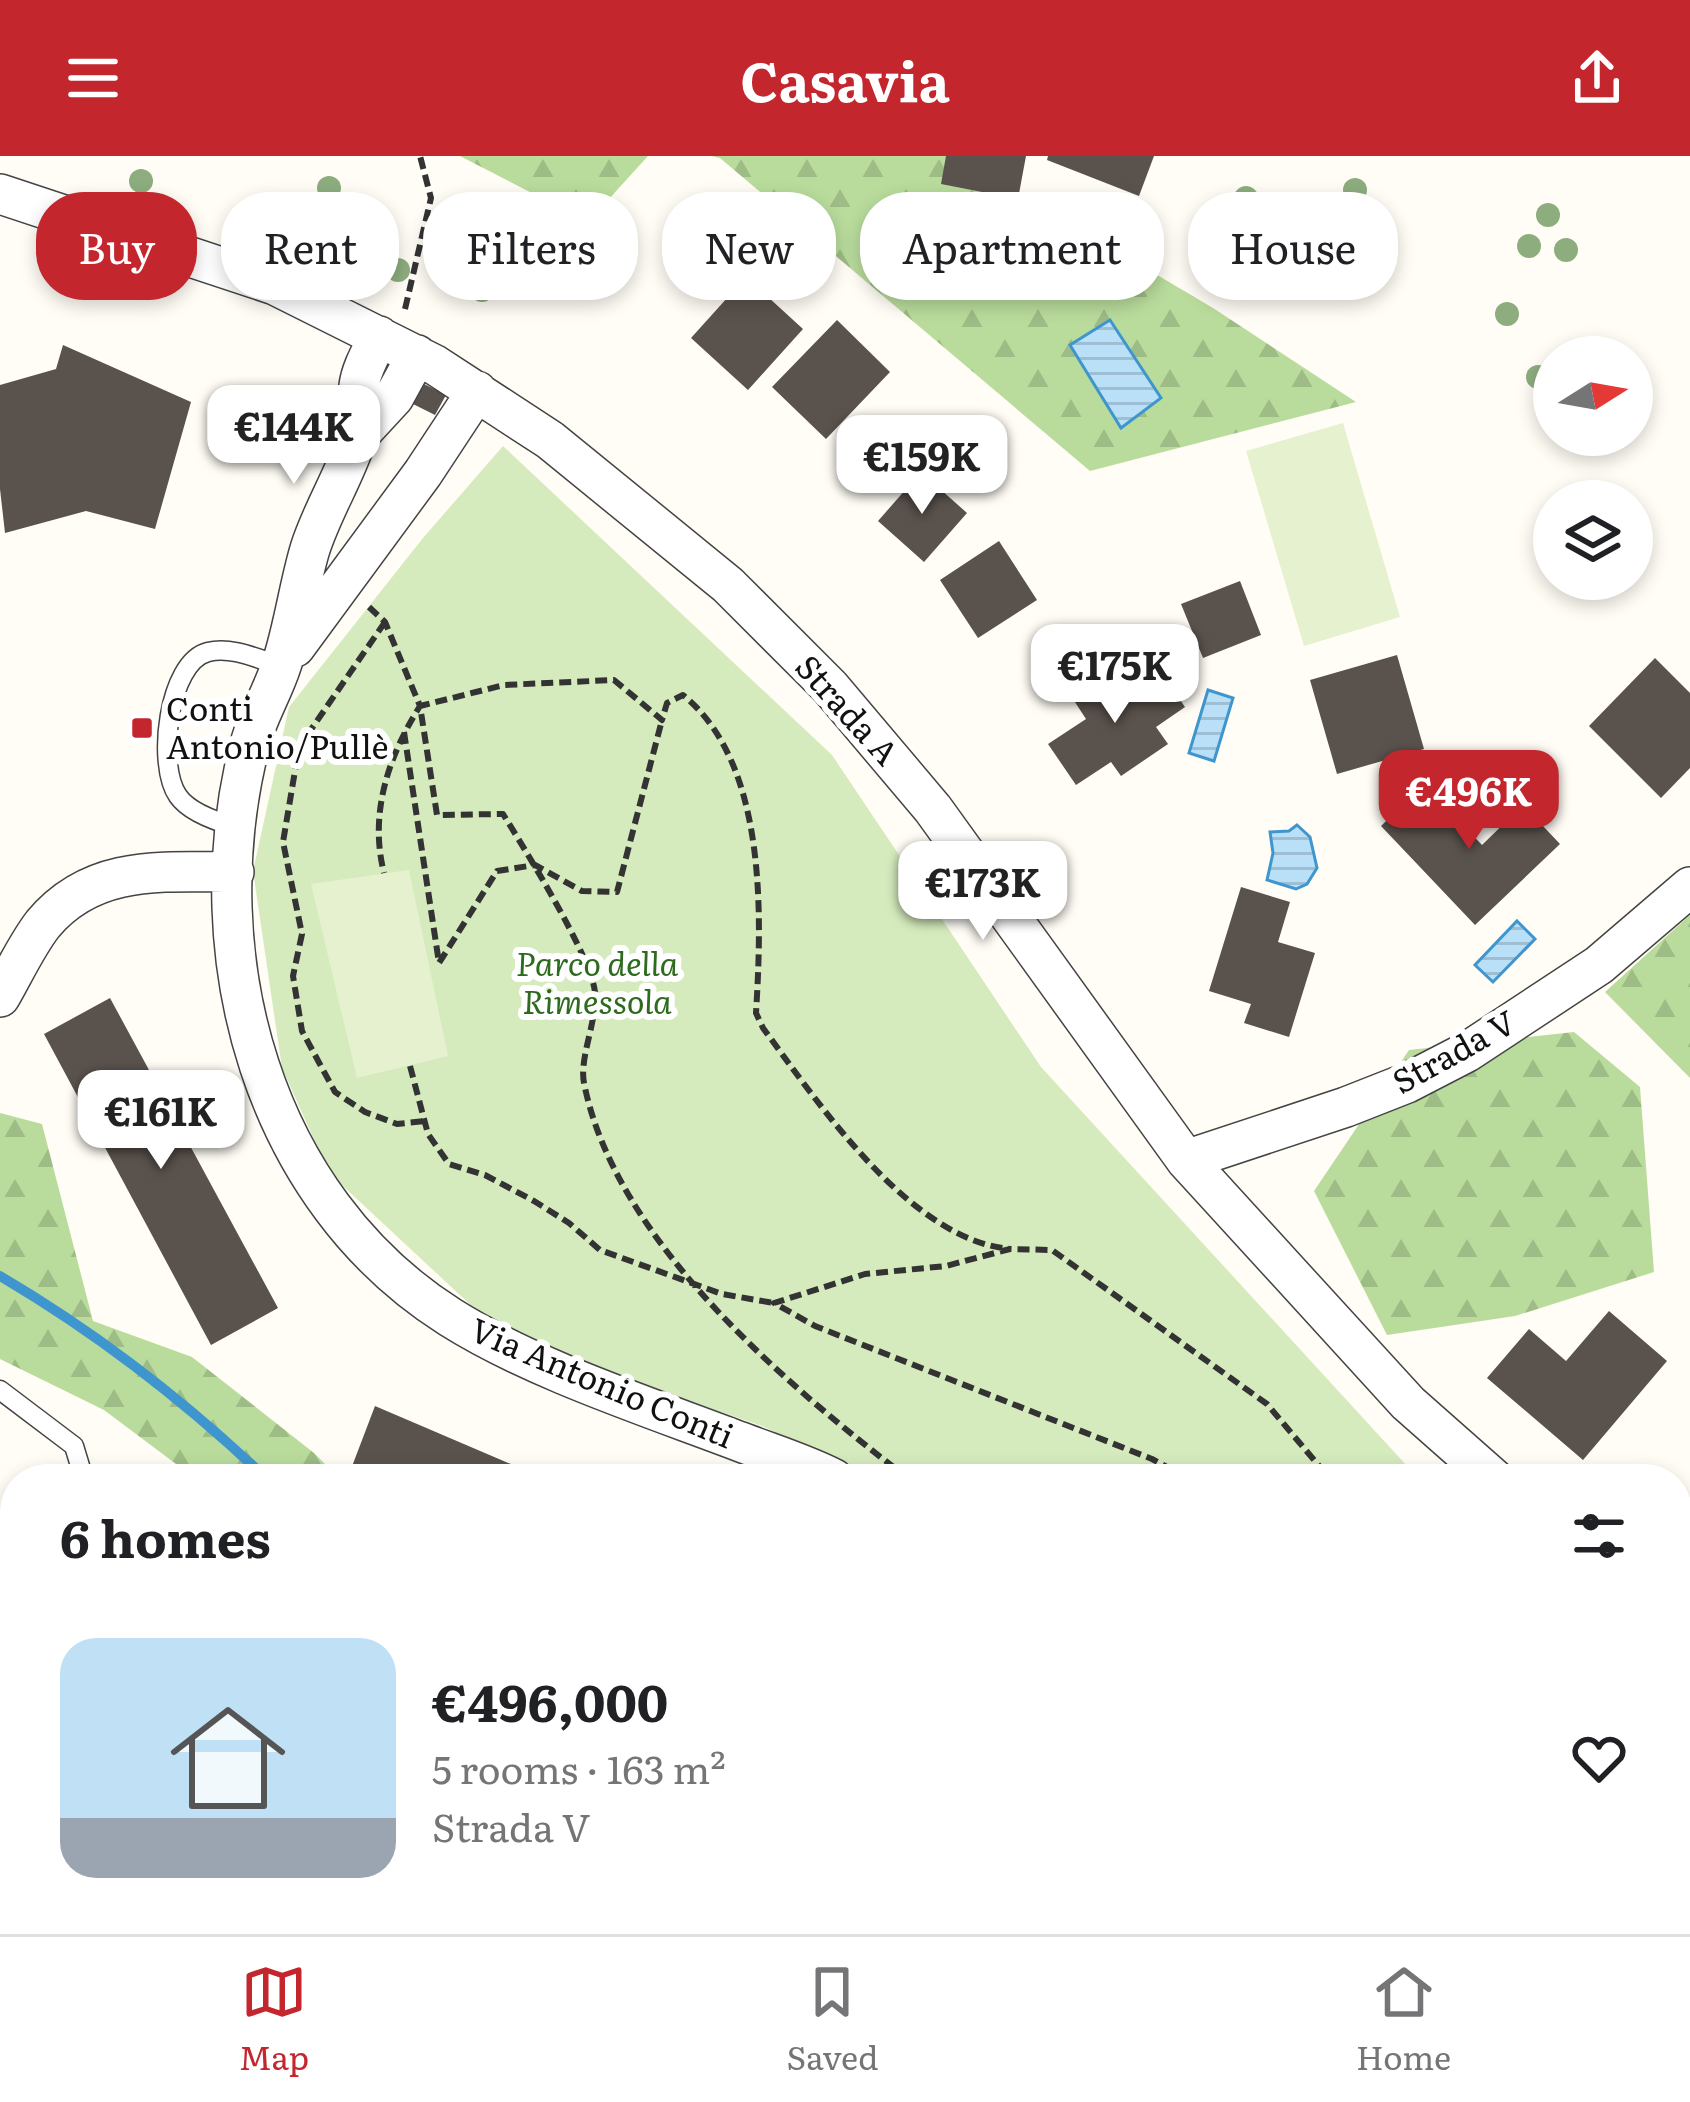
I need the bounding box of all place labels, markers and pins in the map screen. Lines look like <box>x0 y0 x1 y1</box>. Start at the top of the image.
pin: €144K <box>210 385 378 487</box>
pin: €159K <box>838 415 1006 517</box>
pin: €175K <box>1031 624 1199 726</box>
place label: Conti Antonio/Pullè <box>166 682 389 769</box>
marker: Conti Antonio/Pullè <box>129 715 155 741</box>
pin: €496K <box>1385 750 1553 852</box>
pin: €173K <box>899 841 1067 943</box>
pin: €161K <box>77 1070 245 1172</box>

